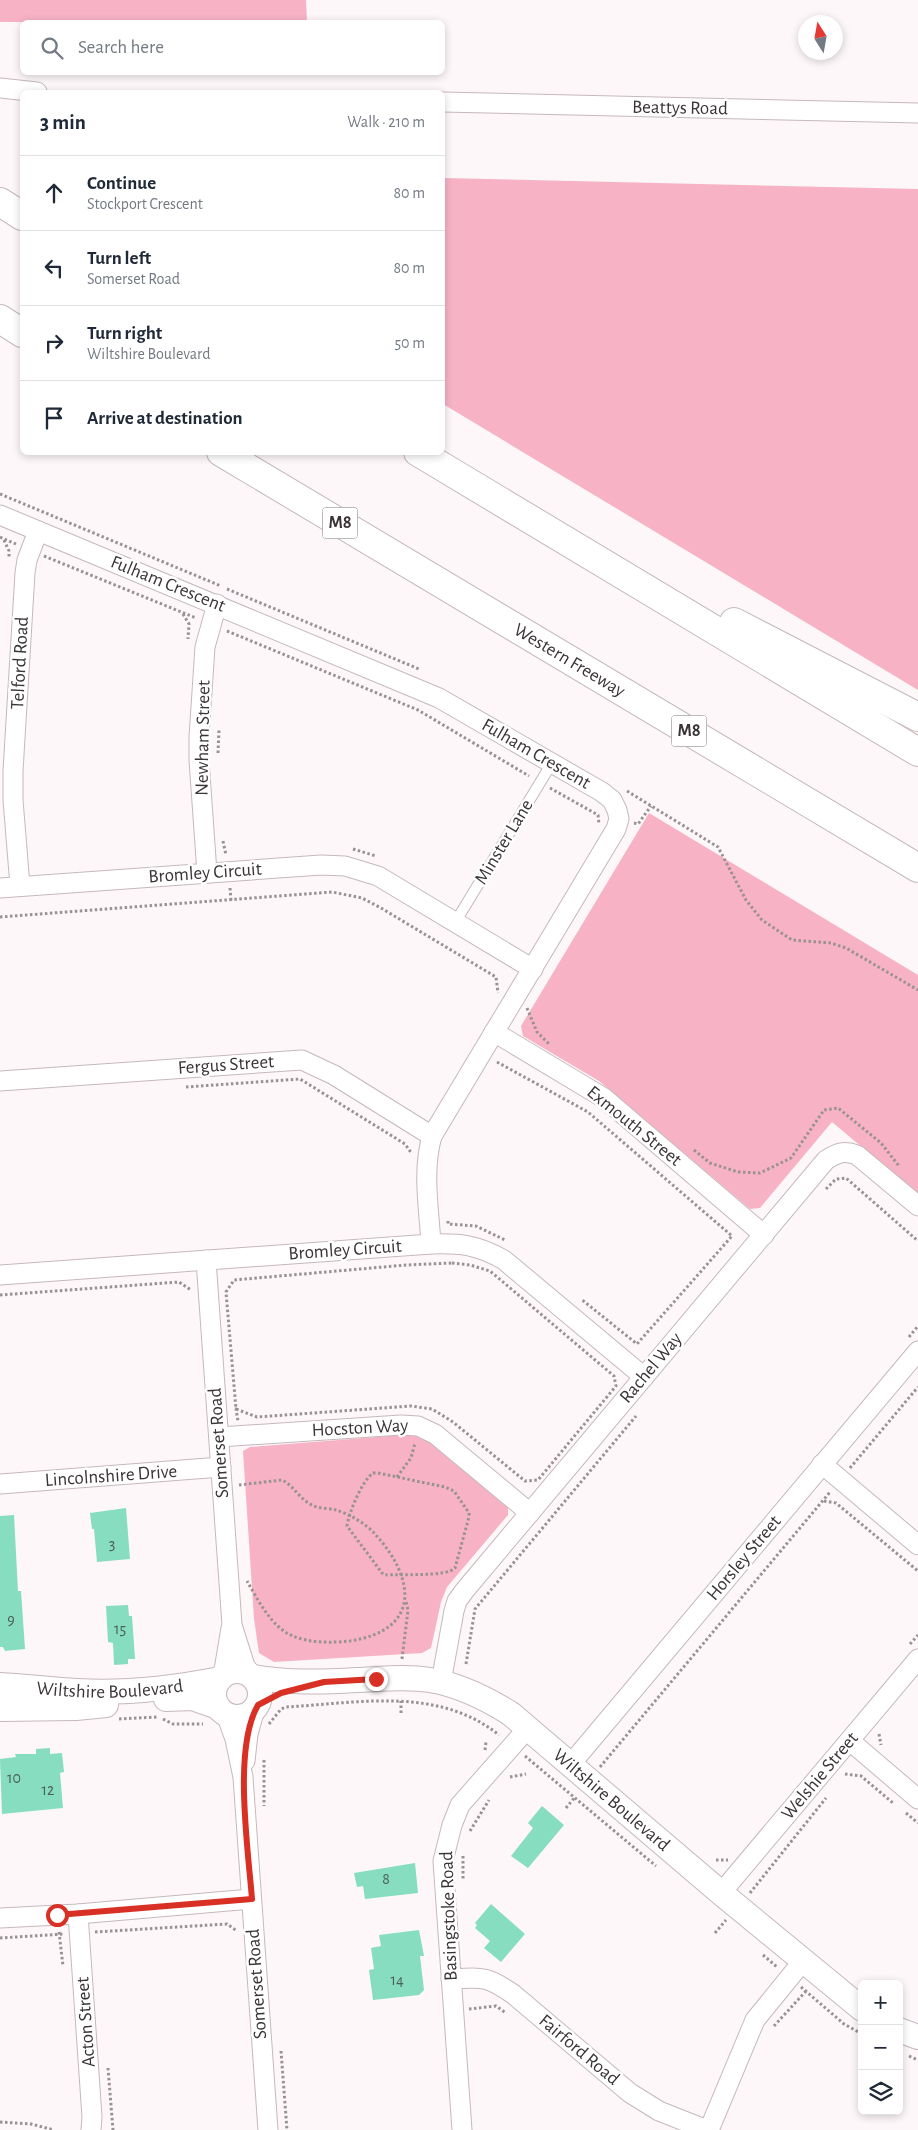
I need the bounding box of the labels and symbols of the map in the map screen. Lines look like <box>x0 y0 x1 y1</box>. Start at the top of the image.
north arrow <box>798 15 843 60</box>
street label: Beattys Road <box>632 98 728 118</box>
road number: M8 <box>322 508 358 538</box>
street label: Fulham Crescent <box>108 552 228 616</box>
street label: Telford Road <box>8 616 32 710</box>
street label: Western Freeway <box>511 620 629 701</box>
street label: Newham Street <box>192 680 214 796</box>
street label: Fulham Crescent <box>478 715 594 793</box>
road number: M8 <box>672 716 706 746</box>
street label: Minster Lane <box>471 796 537 888</box>
street label: Bromley Circuit <box>148 860 262 886</box>
street label: Fergus Street <box>177 1052 275 1078</box>
street label: Exmouth Street <box>583 1082 685 1170</box>
street label: Bromley Circuit <box>288 1237 402 1263</box>
street label: Rachel Way <box>616 1329 686 1407</box>
street label: Somerset Road <box>206 1387 232 1499</box>
street label: Hocston Way <box>311 1416 409 1440</box>
street label: Lincolnshire Drive <box>44 1462 178 1490</box>
street label: Horsley Street <box>703 1512 785 1604</box>
house number: 3 <box>109 1536 115 1552</box>
house number: 9 <box>7 1612 15 1628</box>
house number: 15 <box>114 1621 126 1637</box>
route end <box>365 1668 388 1691</box>
street label: Wiltshire Boulevard <box>36 1676 184 1701</box>
street label: Welshie Street <box>778 1729 862 1823</box>
street label: Wiltshire Boulevard <box>550 1745 674 1855</box>
house number: 10 <box>7 1770 21 1786</box>
house number: 12 <box>42 1782 54 1798</box>
street label: Basingstoke Road <box>437 1851 461 1981</box>
house number: 8 <box>382 1871 390 1887</box>
route start <box>46 1904 69 1927</box>
street label: Somerset Road <box>244 1928 270 2040</box>
house number: 14 <box>390 1972 404 1988</box>
street label: Acton Street <box>73 1976 99 2068</box>
street label: Fairford Road <box>535 2011 623 2089</box>

